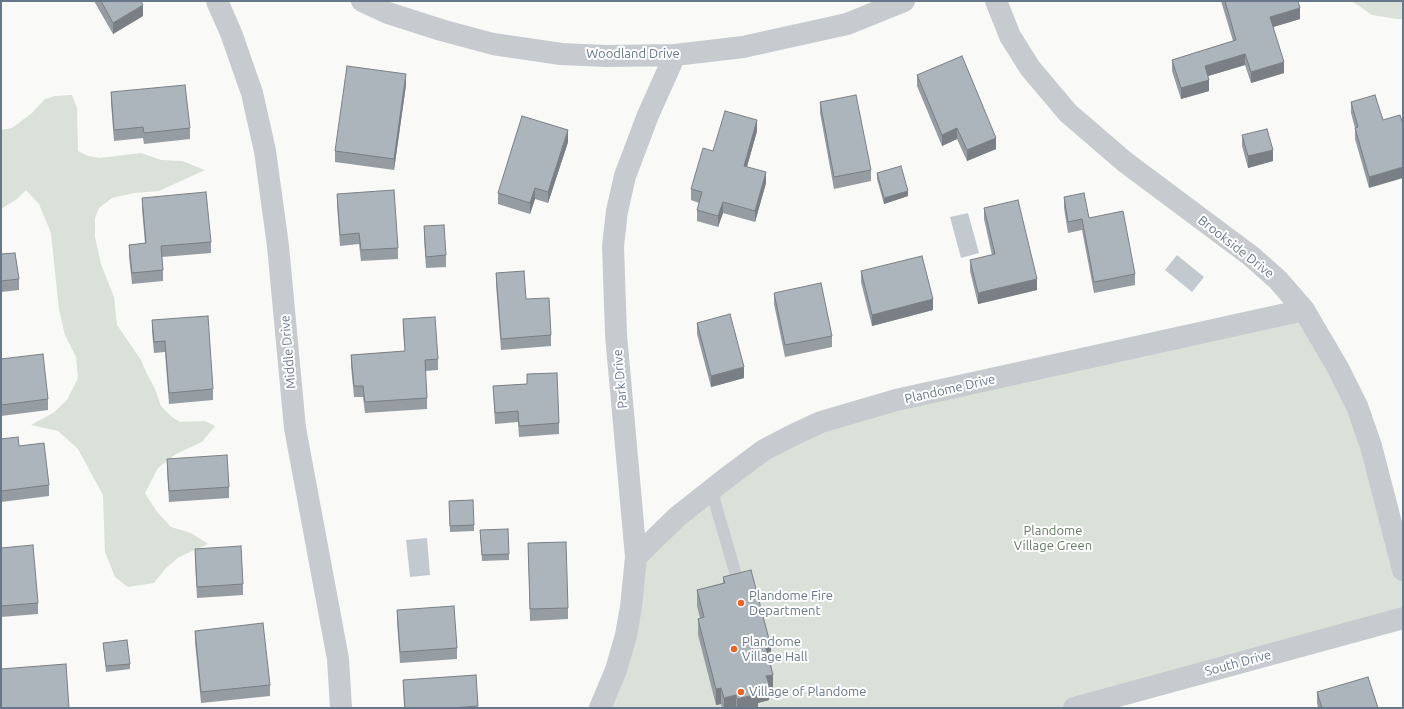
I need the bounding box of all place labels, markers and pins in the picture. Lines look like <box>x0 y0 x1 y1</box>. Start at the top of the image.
place label: Plandome Fire Department <box>749 588 833 619</box>
marker: Plandome Fire Department <box>736 598 746 608</box>
place label: Plandome Village Hall <box>742 634 808 665</box>
marker: Plandome Village Hall <box>729 644 739 654</box>
place label: Village of Plandome <box>749 684 866 700</box>
marker: Village of Plandome <box>736 687 746 697</box>

